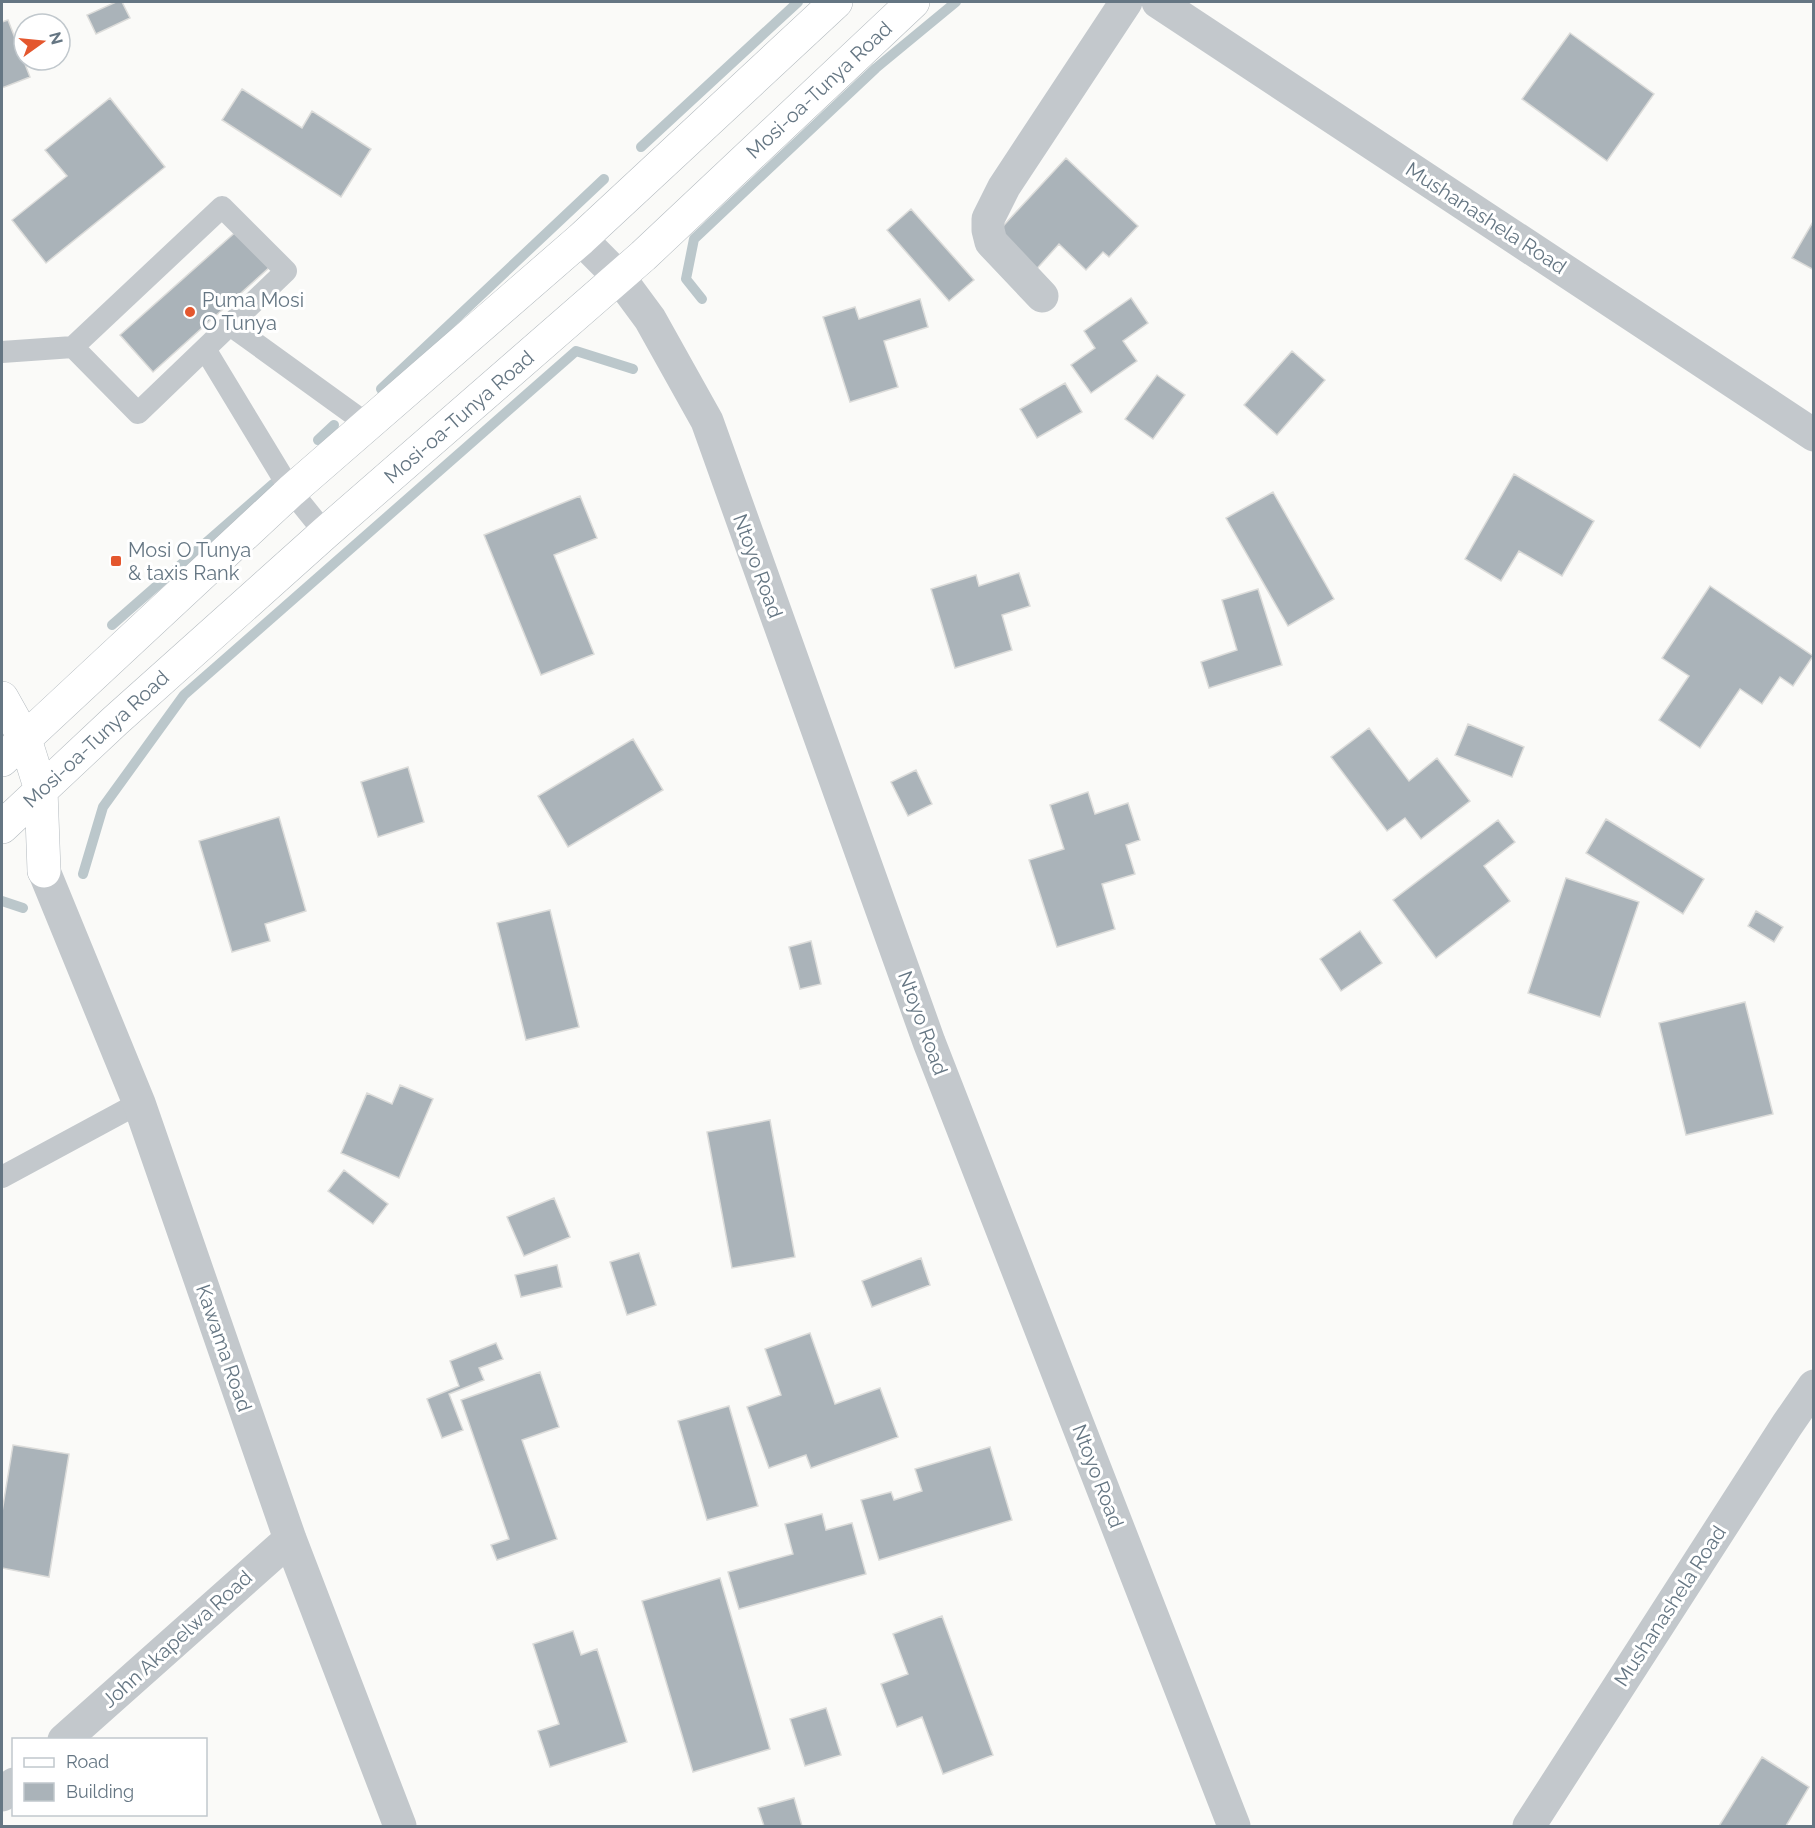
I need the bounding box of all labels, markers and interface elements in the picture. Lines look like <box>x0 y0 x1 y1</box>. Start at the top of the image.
north arrow <box>12 12 72 72</box>
street label: Mosi-oa-Tunya Road <box>741 16 897 164</box>
text: N <box>45 30 67 47</box>
street label: Mushanashela Road <box>1401 157 1571 279</box>
place label: Puma Mosi O Tunya <box>202 288 304 335</box>
marker: Puma Mosi O Tunya <box>183 305 197 319</box>
street label: Mosi-oa-Tunya Road <box>379 346 539 488</box>
street label: Ntoyo Road <box>728 511 788 621</box>
place label: Mosi O Tunya & taxis Rank <box>128 538 251 585</box>
marker: Mosi O Tunya & taxis Rank <box>109 554 123 568</box>
street label: Mosi-oa-Tunya Road <box>18 665 174 813</box>
street label: Ntoyo Road <box>893 968 953 1078</box>
street label: Kawama Road <box>191 1281 257 1415</box>
street label: Ntoyo Road <box>1067 1421 1129 1531</box>
street label: Mushanashela Road <box>1609 1521 1731 1691</box>
street label: John Akapelwa Road <box>97 1565 257 1713</box>
legend <box>12 1738 207 1816</box>
text: Road <box>66 1751 109 1772</box>
text: Building <box>66 1781 134 1802</box>

